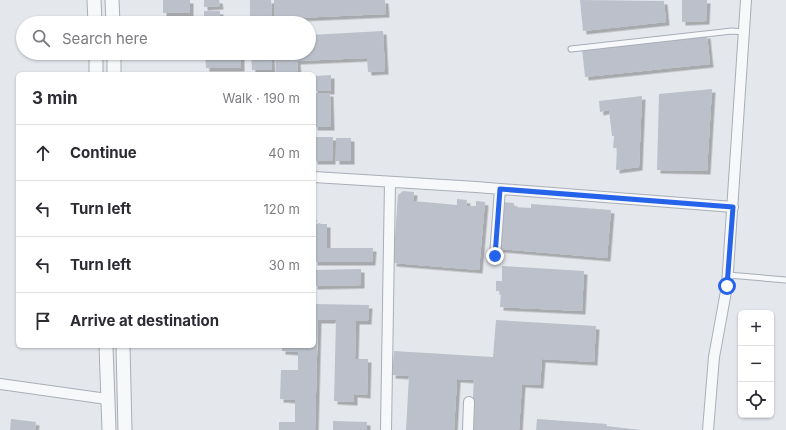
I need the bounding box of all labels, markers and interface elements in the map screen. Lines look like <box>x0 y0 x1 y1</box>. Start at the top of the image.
search box <box>16 16 316 60</box>
icon: search <box>30 27 52 49</box>
text: Search here <box>62 29 148 48</box>
text: 3 min <box>32 88 78 108</box>
text: Walk · 190 m <box>223 90 300 106</box>
icon: ahead <box>32 142 54 164</box>
text: Continue <box>70 143 137 162</box>
text: 40 m <box>268 145 300 161</box>
icon: left <box>32 198 54 220</box>
text: Turn left <box>70 199 131 218</box>
text: 120 m <box>264 201 300 217</box>
route end <box>486 247 504 265</box>
icon: left <box>32 254 54 276</box>
text: Turn left <box>70 255 131 274</box>
text: 30 m <box>269 257 300 273</box>
route start <box>718 277 736 295</box>
icon: arrive <box>32 310 54 332</box>
map controls <box>738 310 774 418</box>
button: + <box>738 310 774 346</box>
text: Arrive at destination <box>70 311 219 330</box>
button: − <box>738 346 774 382</box>
button: locate <box>738 382 774 418</box>

